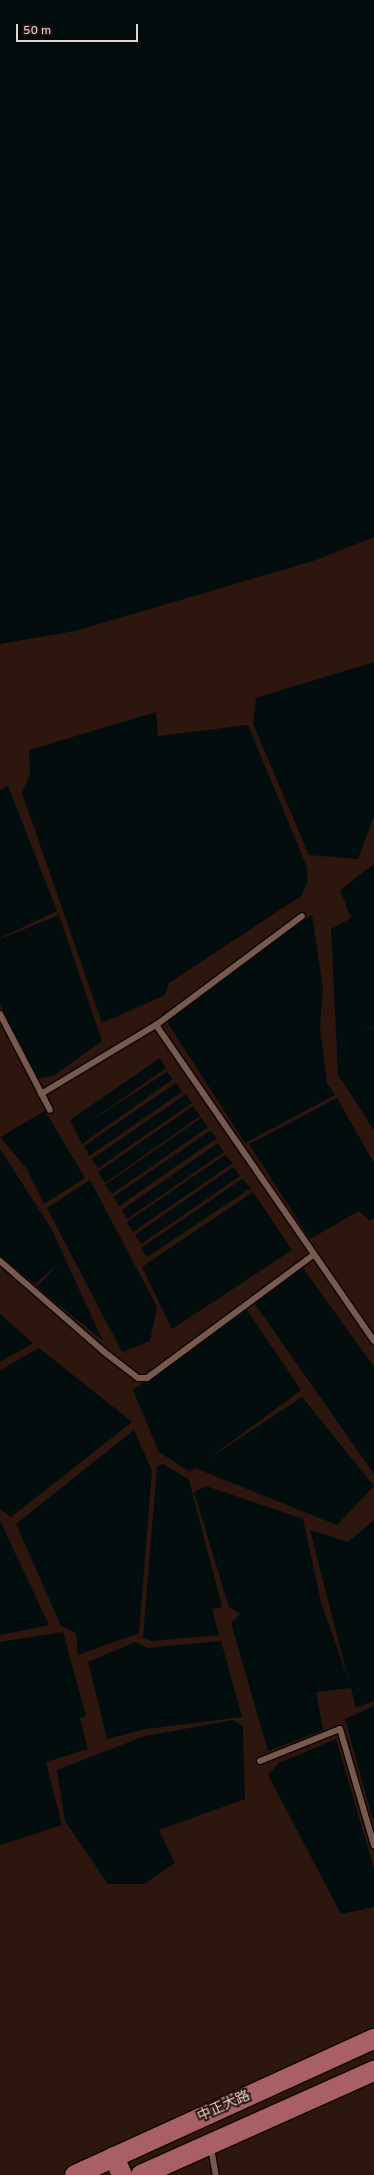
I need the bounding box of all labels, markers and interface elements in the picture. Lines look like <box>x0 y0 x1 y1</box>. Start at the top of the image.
scale bar <box>18 16 140 42</box>
text: 50 m <box>23 23 51 39</box>
street label: 中正大路 <box>195 2088 253 2126</box>

